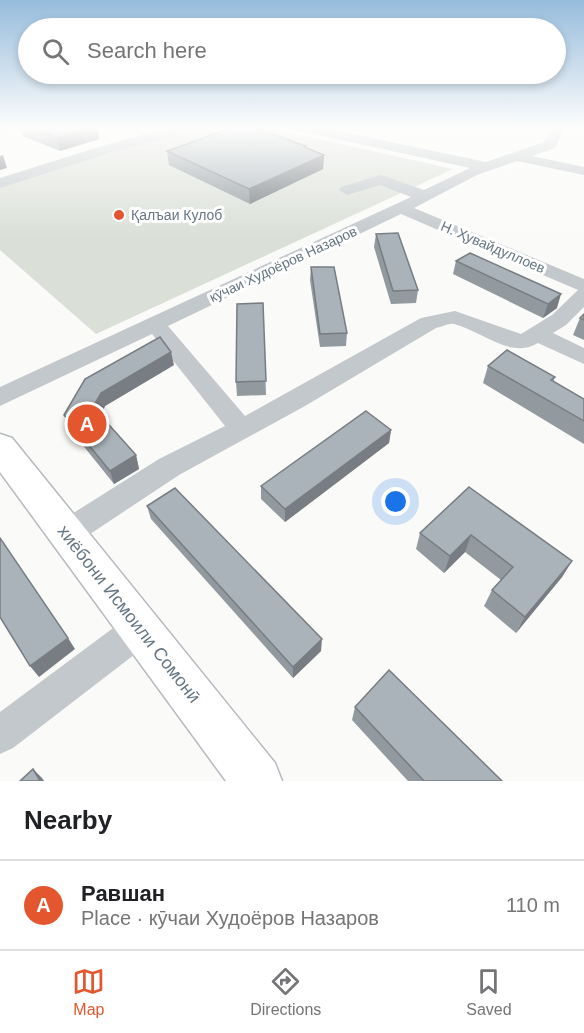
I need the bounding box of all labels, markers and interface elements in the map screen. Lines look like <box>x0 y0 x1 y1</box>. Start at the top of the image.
search box <box>18 18 566 84</box>
icon: search <box>39 35 72 68</box>
text: Search here <box>87 38 207 63</box>
place label: Қалъаи Кулоб <box>131 207 222 223</box>
marker: Қалъаи Кулоб <box>112 208 126 222</box>
street label: Н. Ҳувайдуллоев <box>439 218 547 276</box>
street label: кӯчаи Худоёров Назаров <box>207 223 359 305</box>
pin: A <box>68 402 106 446</box>
your location <box>381 487 410 516</box>
street label: хиёбони Исмоили Сомонӣ <box>53 521 205 707</box>
text: Nearby <box>24 805 112 835</box>
text: Равшан <box>81 881 165 906</box>
text: A <box>36 894 51 916</box>
text: 110 m <box>506 894 560 916</box>
text: Place · кӯчаи Худоёров Назаров <box>81 907 379 929</box>
tab: Map <box>72 965 105 1019</box>
tab: Directions <box>250 965 321 1019</box>
tab: Saved <box>466 965 512 1019</box>

